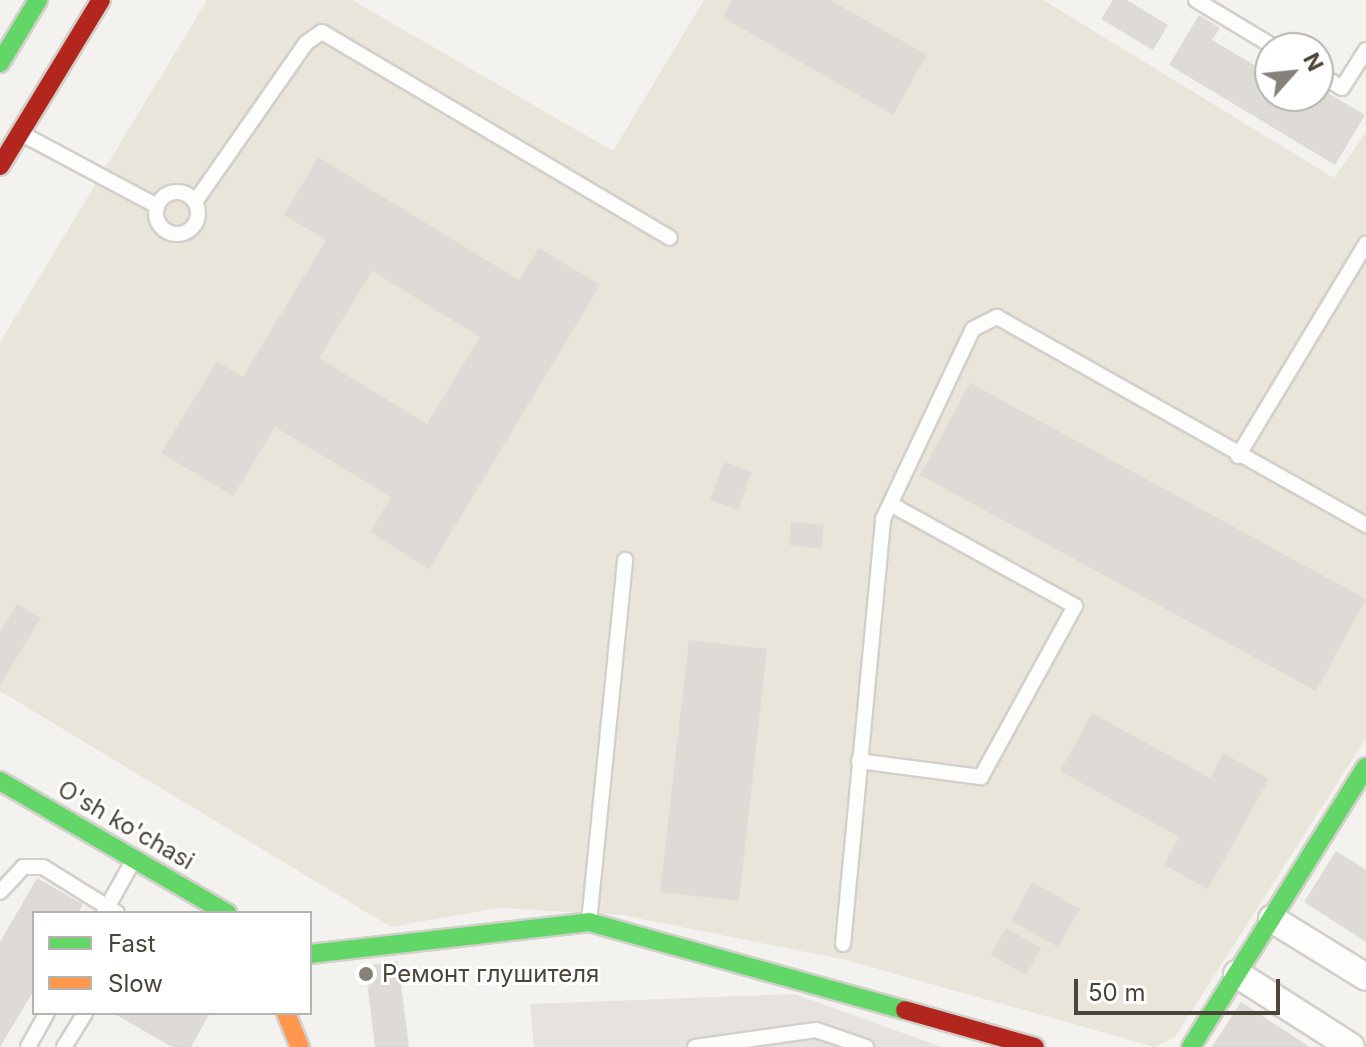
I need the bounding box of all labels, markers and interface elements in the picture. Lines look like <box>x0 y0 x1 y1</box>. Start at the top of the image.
north arrow <box>1254 32 1334 112</box>
text: N <box>1298 49 1329 75</box>
street label: O'sh ko'chasi <box>53 774 199 876</box>
legend <box>32 911 312 1015</box>
text: Fast <box>108 929 156 958</box>
place label: Ремонт глушителя <box>382 960 599 988</box>
scale bar <box>1078 963 1284 1013</box>
marker: Ремонт глушителя <box>357 965 375 983</box>
text: Slow <box>108 969 163 998</box>
text: 50 m <box>1088 978 1146 1007</box>

